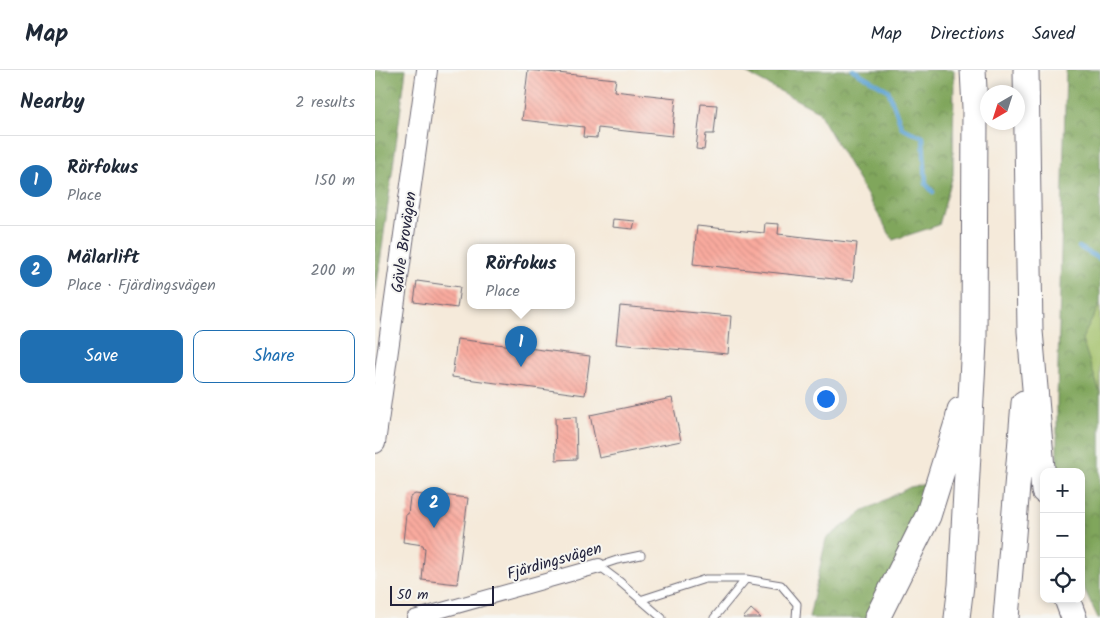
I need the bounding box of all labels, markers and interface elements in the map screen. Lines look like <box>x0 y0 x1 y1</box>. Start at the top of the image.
text: Map <box>25 15 68 54</box>
text: Map <box>870 20 902 49</box>
text: Directions <box>930 20 1004 49</box>
text: Saved <box>1032 20 1075 49</box>
north arrow <box>980 85 1025 130</box>
text: Nearby <box>20 86 85 119</box>
text: 2 results <box>295 90 355 115</box>
text: Rörfokus <box>67 153 138 183</box>
text: 1 <box>34 168 38 193</box>
text: 150 m <box>314 168 355 193</box>
text: Place <box>67 183 101 208</box>
street label: Gävle Brovägen <box>385 190 424 294</box>
text: Mälarlift <box>67 243 140 273</box>
popup <box>467 244 575 309</box>
text: Rörfokus <box>485 249 557 279</box>
text: 2 <box>31 258 41 283</box>
text: 200 m <box>311 258 355 283</box>
text: Place · Fjärdingsvägen <box>67 273 216 298</box>
text: Place <box>485 279 520 304</box>
pin: 1 <box>505 326 537 367</box>
button: Save <box>20 330 183 383</box>
button: Share <box>193 330 355 383</box>
your location <box>813 386 839 412</box>
map controls <box>1040 468 1085 603</box>
button: + <box>1040 468 1085 513</box>
pin: 2 <box>418 487 450 528</box>
button: − <box>1040 513 1085 558</box>
street label: Fjärdingsvägen <box>504 536 605 587</box>
button: locate <box>1040 558 1085 603</box>
scale bar <box>390 583 494 606</box>
text: 50 m <box>397 584 428 606</box>

